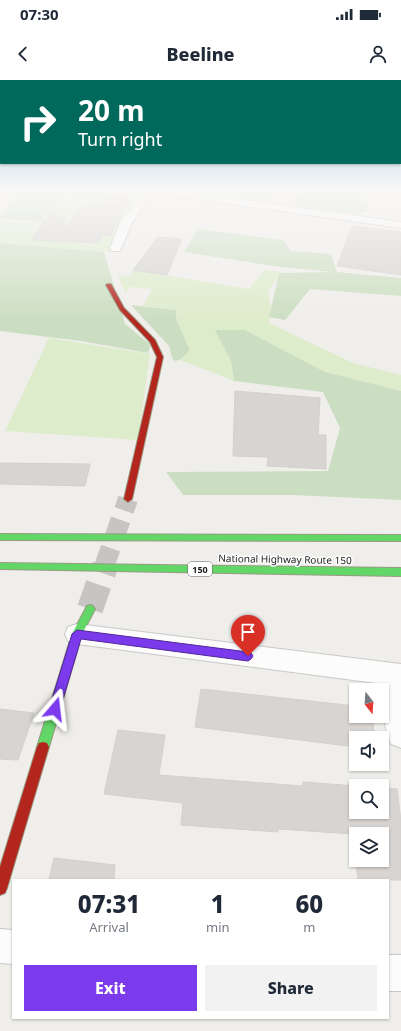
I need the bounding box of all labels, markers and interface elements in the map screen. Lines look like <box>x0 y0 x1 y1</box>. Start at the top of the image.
text: 07:30 <box>20 4 59 24</box>
text: Beeline <box>167 42 234 66</box>
icon: back <box>12 43 34 65</box>
icon: person <box>367 43 389 65</box>
text: 20 m <box>78 91 145 129</box>
icon: right <box>12 96 64 148</box>
text: Turn right <box>78 127 162 151</box>
street label: National Highway Route 150 <box>218 551 352 567</box>
road number: 150 <box>188 562 212 576</box>
pin <box>231 615 265 656</box>
icon: arrive <box>237 621 259 643</box>
north arrow <box>349 683 389 723</box>
map controls <box>349 683 389 867</box>
position arrow <box>34 688 76 730</box>
button: sound <box>349 731 389 771</box>
button: search <box>349 779 389 819</box>
button: layers <box>349 827 389 867</box>
text: 07:31 <box>78 887 140 920</box>
text: 1 <box>211 887 225 920</box>
text: 60 <box>295 887 323 920</box>
text: Arrival <box>89 918 129 936</box>
text: min <box>206 918 230 936</box>
text: m <box>303 918 315 936</box>
button: Exit <box>24 965 197 1011</box>
button: Share <box>205 965 377 1011</box>

